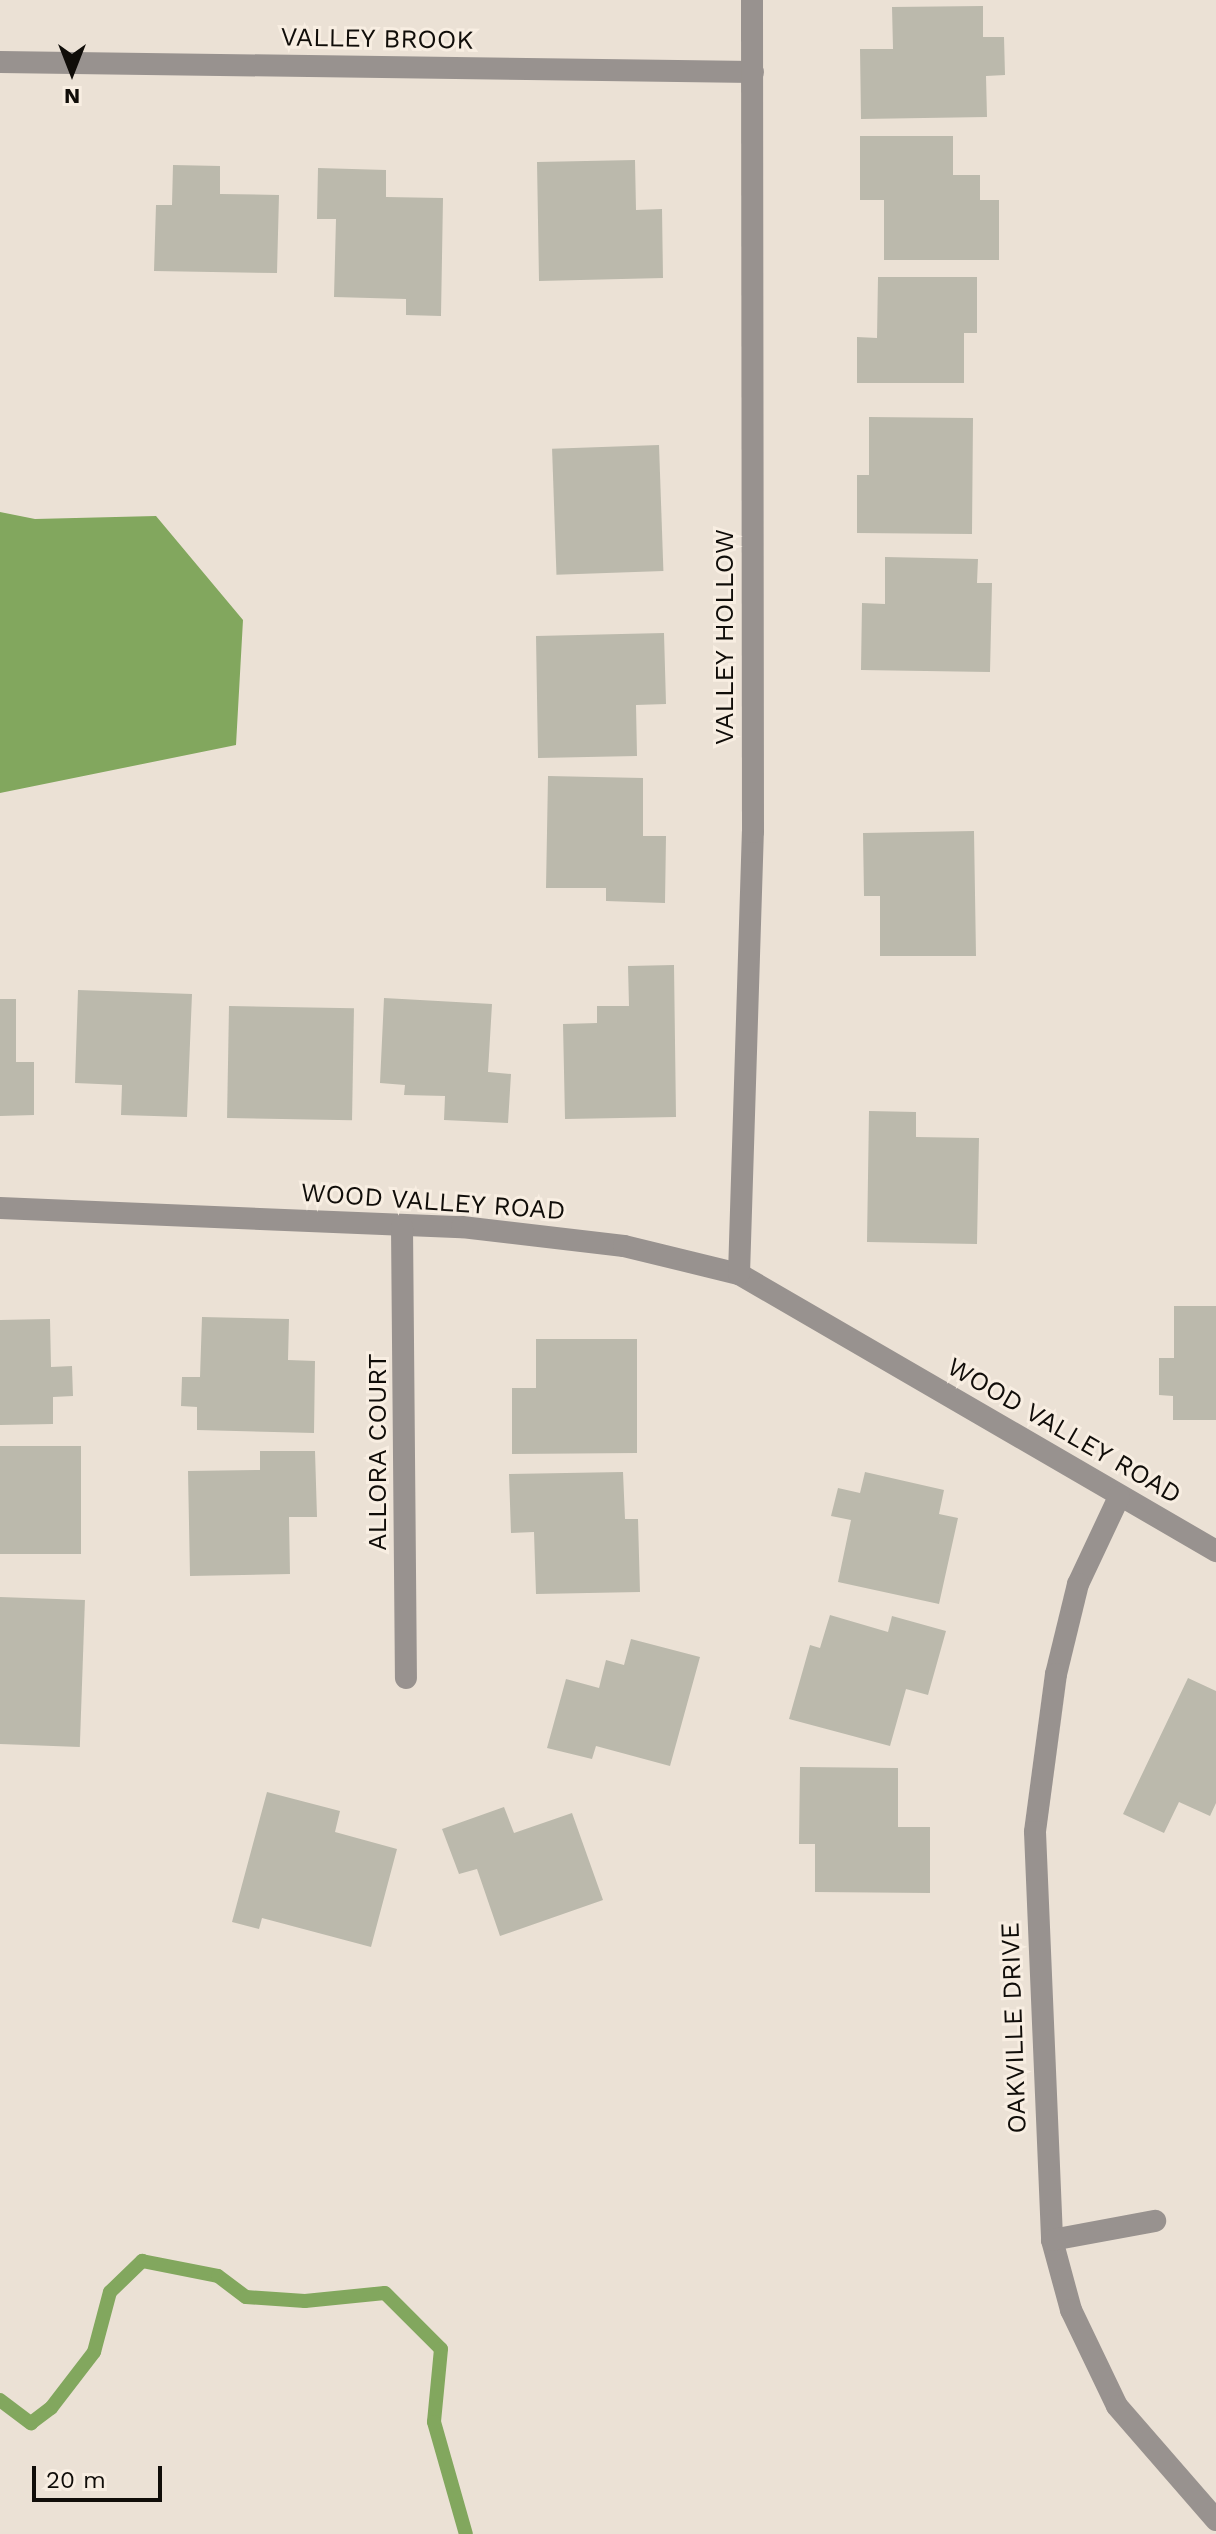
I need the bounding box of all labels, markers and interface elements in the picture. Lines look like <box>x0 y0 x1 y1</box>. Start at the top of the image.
street label: VALLEY BROOK <box>280 22 474 56</box>
north arrow <box>32 32 112 112</box>
text: N <box>64 84 80 109</box>
street label: VALLEY HOLLOW <box>709 528 741 746</box>
street label: WOOD VALLEY ROAD <box>299 1177 567 1227</box>
street label: WOOD VALLEY ROAD <box>941 1351 1187 1511</box>
street label: ALLORA COURT <box>362 1353 394 1551</box>
street label: OAKVILLE DRIVE <box>995 1922 1033 2134</box>
scale bar <box>36 2450 166 2500</box>
text: 20 m <box>46 2466 106 2494</box>

